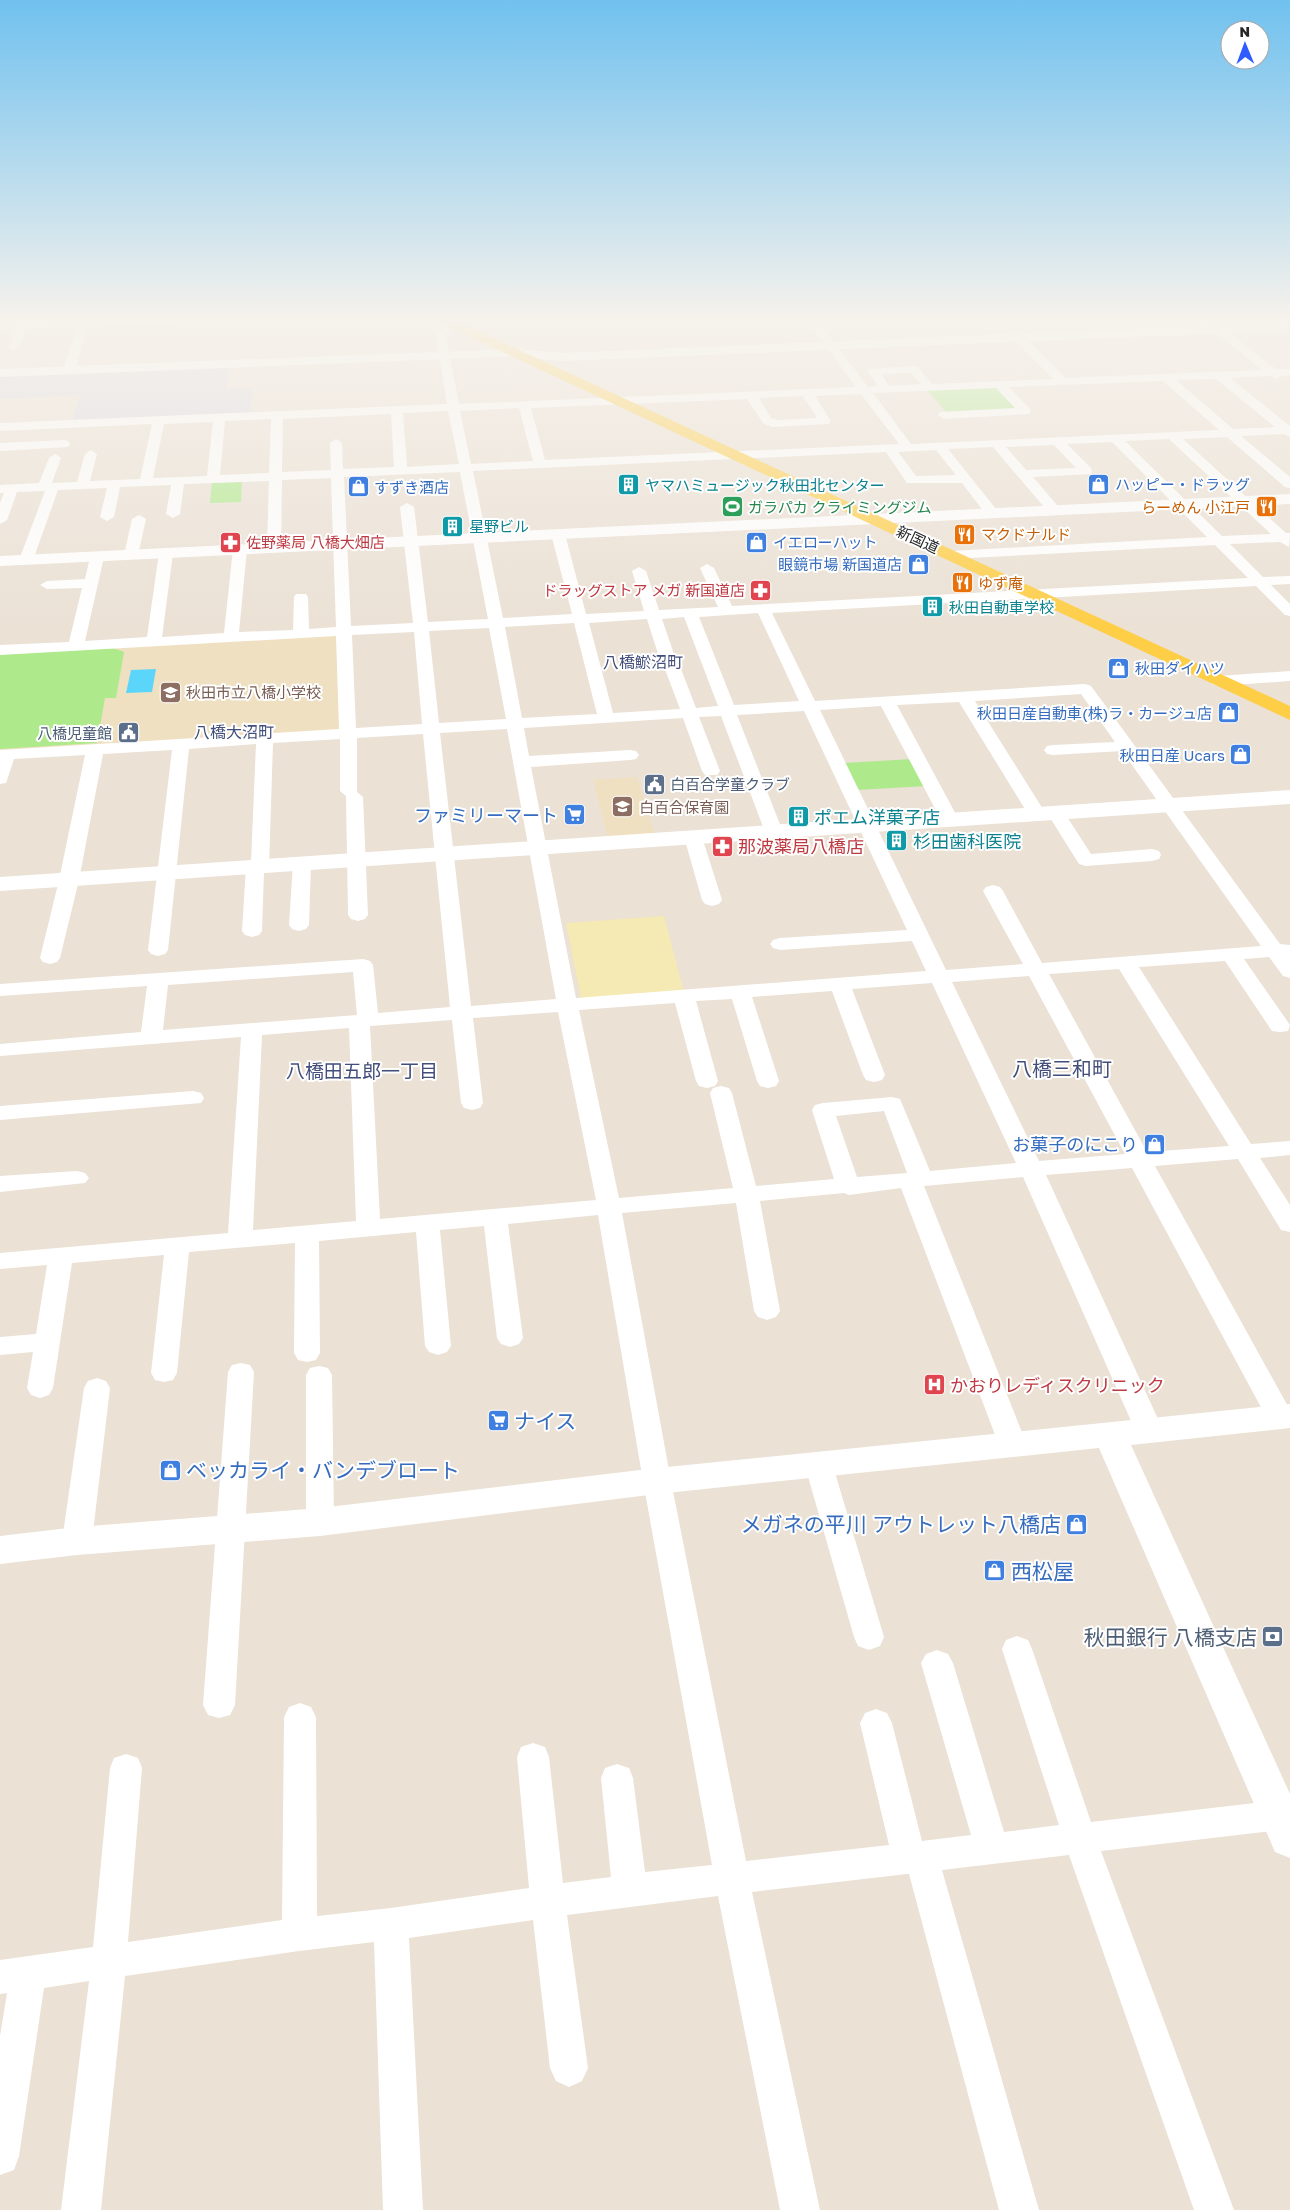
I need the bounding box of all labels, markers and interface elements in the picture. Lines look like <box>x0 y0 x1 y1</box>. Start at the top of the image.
north arrow <box>1220 20 1270 70</box>
text: N <box>1239 23 1250 40</box>
shop icon: ハッピー・ドラッグ <box>1087 472 1111 496</box>
building icon: ヤマハミュージック秋田北センター <box>617 473 641 497</box>
shop icon: すずき酒店 <box>346 475 370 499</box>
place label: ハッピー・ドラッグ <box>1115 475 1250 493</box>
place label: ヤマハミュージック秋田北センター <box>645 476 885 494</box>
place label: すずき酒店 <box>374 478 449 496</box>
sports icon: ガラパカ クライミングジム <box>720 495 744 519</box>
restaurant icon: らーめん 小江戸 <box>1254 495 1278 519</box>
place label: ガラパカ クライミングジム <box>748 498 932 516</box>
place label: らーめん 小江戸 <box>1141 498 1250 516</box>
building icon: 星野ビル <box>441 514 465 538</box>
place label: 星野ビル <box>469 517 529 535</box>
street label: 新国道 <box>894 521 942 557</box>
restaurant icon: マクドナルド <box>953 522 977 546</box>
place label: マクドナルド <box>981 525 1071 543</box>
pharmacy icon: 佐野薬局 八橋大畑店 <box>218 530 242 554</box>
shop icon: イエローハット <box>745 530 769 554</box>
place label: 佐野薬局 八橋大畑店 <box>246 533 385 551</box>
place label: イエローハット <box>773 533 878 551</box>
shop icon: 眼鏡市場 新国道店 <box>906 552 930 576</box>
place label: 眼鏡市場 新国道店 <box>778 555 902 573</box>
restaurant icon: ゆず庵 <box>950 571 974 595</box>
place label: ゆず庵 <box>978 574 1023 592</box>
pharmacy icon: ドラッグストア メガ 新国道店 <box>749 578 773 602</box>
place label: ドラッグストア メガ 新国道店 <box>542 581 745 599</box>
building icon: 秋田自動車学校 <box>921 595 945 619</box>
place label: 秋田自動車学校 <box>949 598 1054 616</box>
district label: 八橋鯲沼町 <box>603 652 683 672</box>
shop icon: 秋田ダイハツ <box>1107 656 1131 680</box>
place label: 秋田ダイハツ <box>1135 659 1225 677</box>
school or university icon: 秋田市立八橋小学校 <box>158 680 182 704</box>
place label: 秋田市立八橋小学校 <box>186 683 321 701</box>
shop icon: 秋田日産自動車(株)ラ・カージュ店 <box>1216 701 1240 725</box>
place label: 秋田日産自動車(株)ラ・カージュ店 <box>977 704 1212 722</box>
public building icon: 八橋児童館 <box>116 721 140 745</box>
district label: 八橋大沼町 <box>194 722 274 742</box>
place label: 八橋児童館 <box>37 724 112 742</box>
shop icon: 秋田日産 Ucars <box>1229 743 1253 767</box>
place label: 秋田日産 Ucars <box>1120 746 1225 764</box>
public building icon: 白百合学童クラブ <box>642 772 666 796</box>
place label: 白百合学童クラブ <box>670 775 790 793</box>
school or university icon: 白百合保育園 <box>611 795 635 819</box>
place label: 白百合保育園 <box>639 798 729 816</box>
supermarket icon: ファミリーマート <box>562 803 586 827</box>
place label: ファミリーマート <box>414 804 558 826</box>
building icon: ポエム洋菓子店 <box>786 805 810 829</box>
place label: ポエム洋菓子店 <box>814 806 940 828</box>
building icon: 杉田歯科医院 <box>885 829 909 853</box>
place label: 杉田歯科医院 <box>913 830 1021 852</box>
pharmacy icon: 那波薬局八橋店 <box>710 834 734 858</box>
place label: 那波薬局八橋店 <box>738 835 864 857</box>
district label: 八橋三和町 <box>1012 1056 1112 1080</box>
district label: 八橋田五郎一丁目 <box>286 1059 438 1082</box>
shop icon: お菓子のにこり <box>1142 1132 1166 1156</box>
place label: お菓子のにこり <box>1012 1133 1138 1155</box>
hospital icon: かおりレディスクリニック <box>922 1373 946 1397</box>
place label: かおりレディスクリニック <box>950 1374 1165 1396</box>
place label: ナイス <box>514 1408 576 1434</box>
supermarket icon: ナイス <box>486 1409 510 1433</box>
place label: ベッカライ・バンデブロート <box>186 1457 460 1483</box>
shop icon: ベッカライ・バンデブロート <box>158 1458 182 1482</box>
place label: メガネの平川 アウトレット八橋店 <box>741 1511 1061 1537</box>
shop icon: メガネの平川 アウトレット八橋店 <box>1065 1512 1089 1536</box>
place label: 西松屋 <box>1011 1558 1074 1584</box>
shop icon: 西松屋 <box>983 1559 1007 1583</box>
place label: 秋田銀行 八橋支店 <box>1084 1624 1257 1650</box>
bank icon: 秋田銀行 八橋支店 <box>1261 1625 1285 1649</box>

